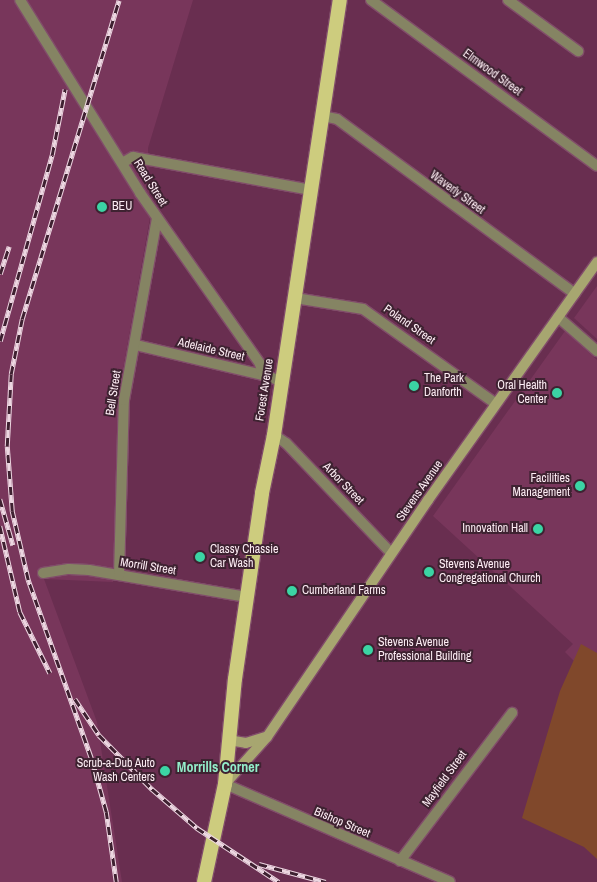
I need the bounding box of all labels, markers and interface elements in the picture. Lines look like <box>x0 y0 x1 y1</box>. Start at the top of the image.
street label: Elmwood Street <box>460 47 524 99</box>
street label: Read Street <box>130 157 170 209</box>
street label: Waverly Street <box>427 168 487 218</box>
place label: BEU <box>112 200 132 214</box>
marker: BEU <box>96 201 108 213</box>
street label: Poland Street <box>380 302 438 348</box>
street label: Adelaide Street <box>176 335 246 365</box>
street label: Forest Avenue <box>253 358 277 422</box>
street label: Bell Street <box>103 369 125 417</box>
place label: The Park Danforth <box>424 372 464 400</box>
place label: Oral Health Center <box>497 379 547 407</box>
marker: The Park Danforth <box>408 380 420 392</box>
marker: Oral Health Center <box>551 387 563 399</box>
street label: Stevens Avenue <box>394 458 446 524</box>
street label: Arbor Street <box>319 460 367 508</box>
place label: Facilities Management <box>513 472 570 500</box>
marker: Facilities Management <box>574 480 586 492</box>
place label: Innovation Hall <box>462 522 528 536</box>
marker: Innovation Hall <box>532 523 544 535</box>
place label: Classy Chassie Car Wash <box>210 543 278 571</box>
marker: Classy Chassie Car Wash <box>194 551 206 563</box>
street label: Morrill Street <box>119 555 177 579</box>
place label: Stevens Avenue Congregational Church <box>439 558 541 586</box>
marker: Stevens Avenue Congregational Church <box>423 566 435 578</box>
place label: Cumberland Farms <box>302 584 386 598</box>
marker: Cumberland Farms <box>286 585 298 597</box>
place label: Stevens Avenue Professional Building <box>378 636 472 664</box>
marker: Stevens Avenue Professional Building <box>362 644 374 656</box>
street label: Mayfield Street <box>420 748 470 810</box>
place label: Scrub-a-Dub Auto Wash Centers <box>76 757 155 785</box>
district label: Morrills Corner <box>177 759 259 775</box>
marker: Scrub-a-Dub Auto Wash Centers <box>159 765 171 777</box>
street label: Bishop Street <box>312 805 372 841</box>

